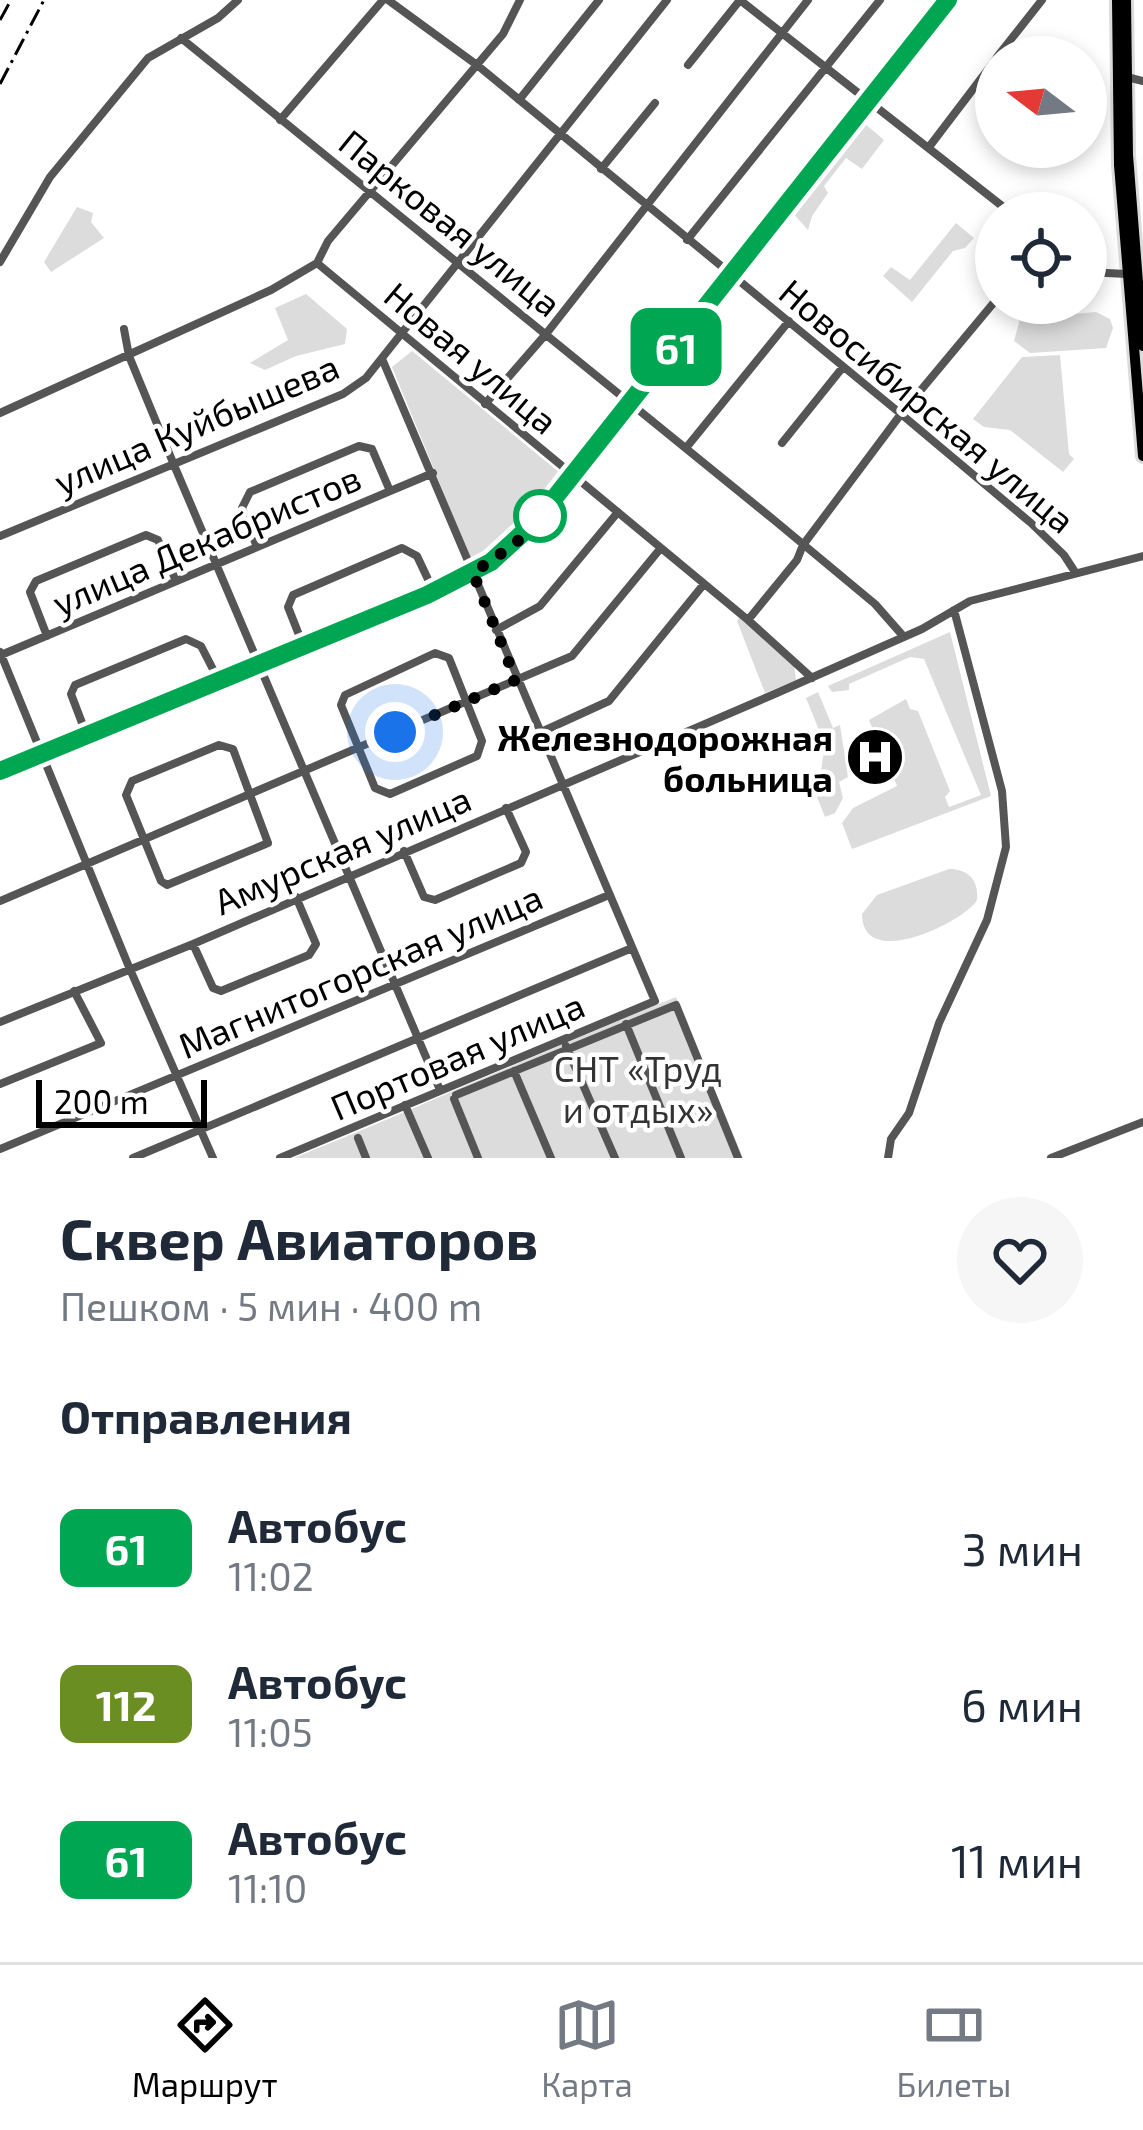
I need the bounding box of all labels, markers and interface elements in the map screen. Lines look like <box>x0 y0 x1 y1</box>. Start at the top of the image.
north arrow <box>975 36 1107 168</box>
map controls <box>975 36 1107 324</box>
street label: Парковая улица <box>331 120 570 325</box>
button: locate <box>975 192 1107 324</box>
street label: Новосибирская улица <box>771 269 1084 542</box>
street label: Новая улица <box>376 272 567 443</box>
line badge: 61 <box>622 308 730 386</box>
text: 61 <box>655 322 697 372</box>
street label: улица Куйбышева <box>47 344 345 503</box>
street label: улица Декабристов <box>45 455 367 624</box>
unlabelled marker <box>515 491 565 541</box>
your location <box>365 702 425 762</box>
place label: Железнодорожная больница <box>497 715 833 799</box>
hospital icon: Железнодорожная больница <box>844 726 906 788</box>
street label: Амурская улица <box>207 776 477 923</box>
street label: Магнитогорская улица <box>172 874 549 1067</box>
street label: Портовая улица <box>324 982 591 1129</box>
park label: СНТ «Труд и отдых» <box>554 1046 722 1130</box>
scale bar <box>36 1074 207 1127</box>
text: 200 m <box>54 1081 149 1121</box>
button: heart <box>957 1197 1083 1323</box>
text: Сквер Авиаторов <box>60 1203 538 1271</box>
text: Пешком · 5 мин · 400 m <box>60 1282 482 1329</box>
text: Отправления <box>60 1389 352 1443</box>
text: Автобус <box>228 1498 407 1552</box>
text: 3 мин <box>962 1521 1083 1575</box>
text: 61 <box>105 1523 147 1573</box>
text: 11:02 <box>228 1552 314 1599</box>
text: Автобус <box>228 1654 407 1708</box>
text: 6 мин <box>961 1677 1083 1731</box>
text: 112 <box>96 1679 156 1729</box>
text: 11:05 <box>228 1708 313 1755</box>
text: Автобус <box>228 1810 407 1864</box>
text: 11 мин <box>951 1833 1083 1887</box>
text: 61 <box>105 1835 147 1885</box>
text: 11:10 <box>228 1864 307 1911</box>
tab: Маршрут <box>132 1992 278 2104</box>
tab: Карта <box>541 1992 633 2104</box>
tab: Билеты <box>896 1992 1011 2104</box>

